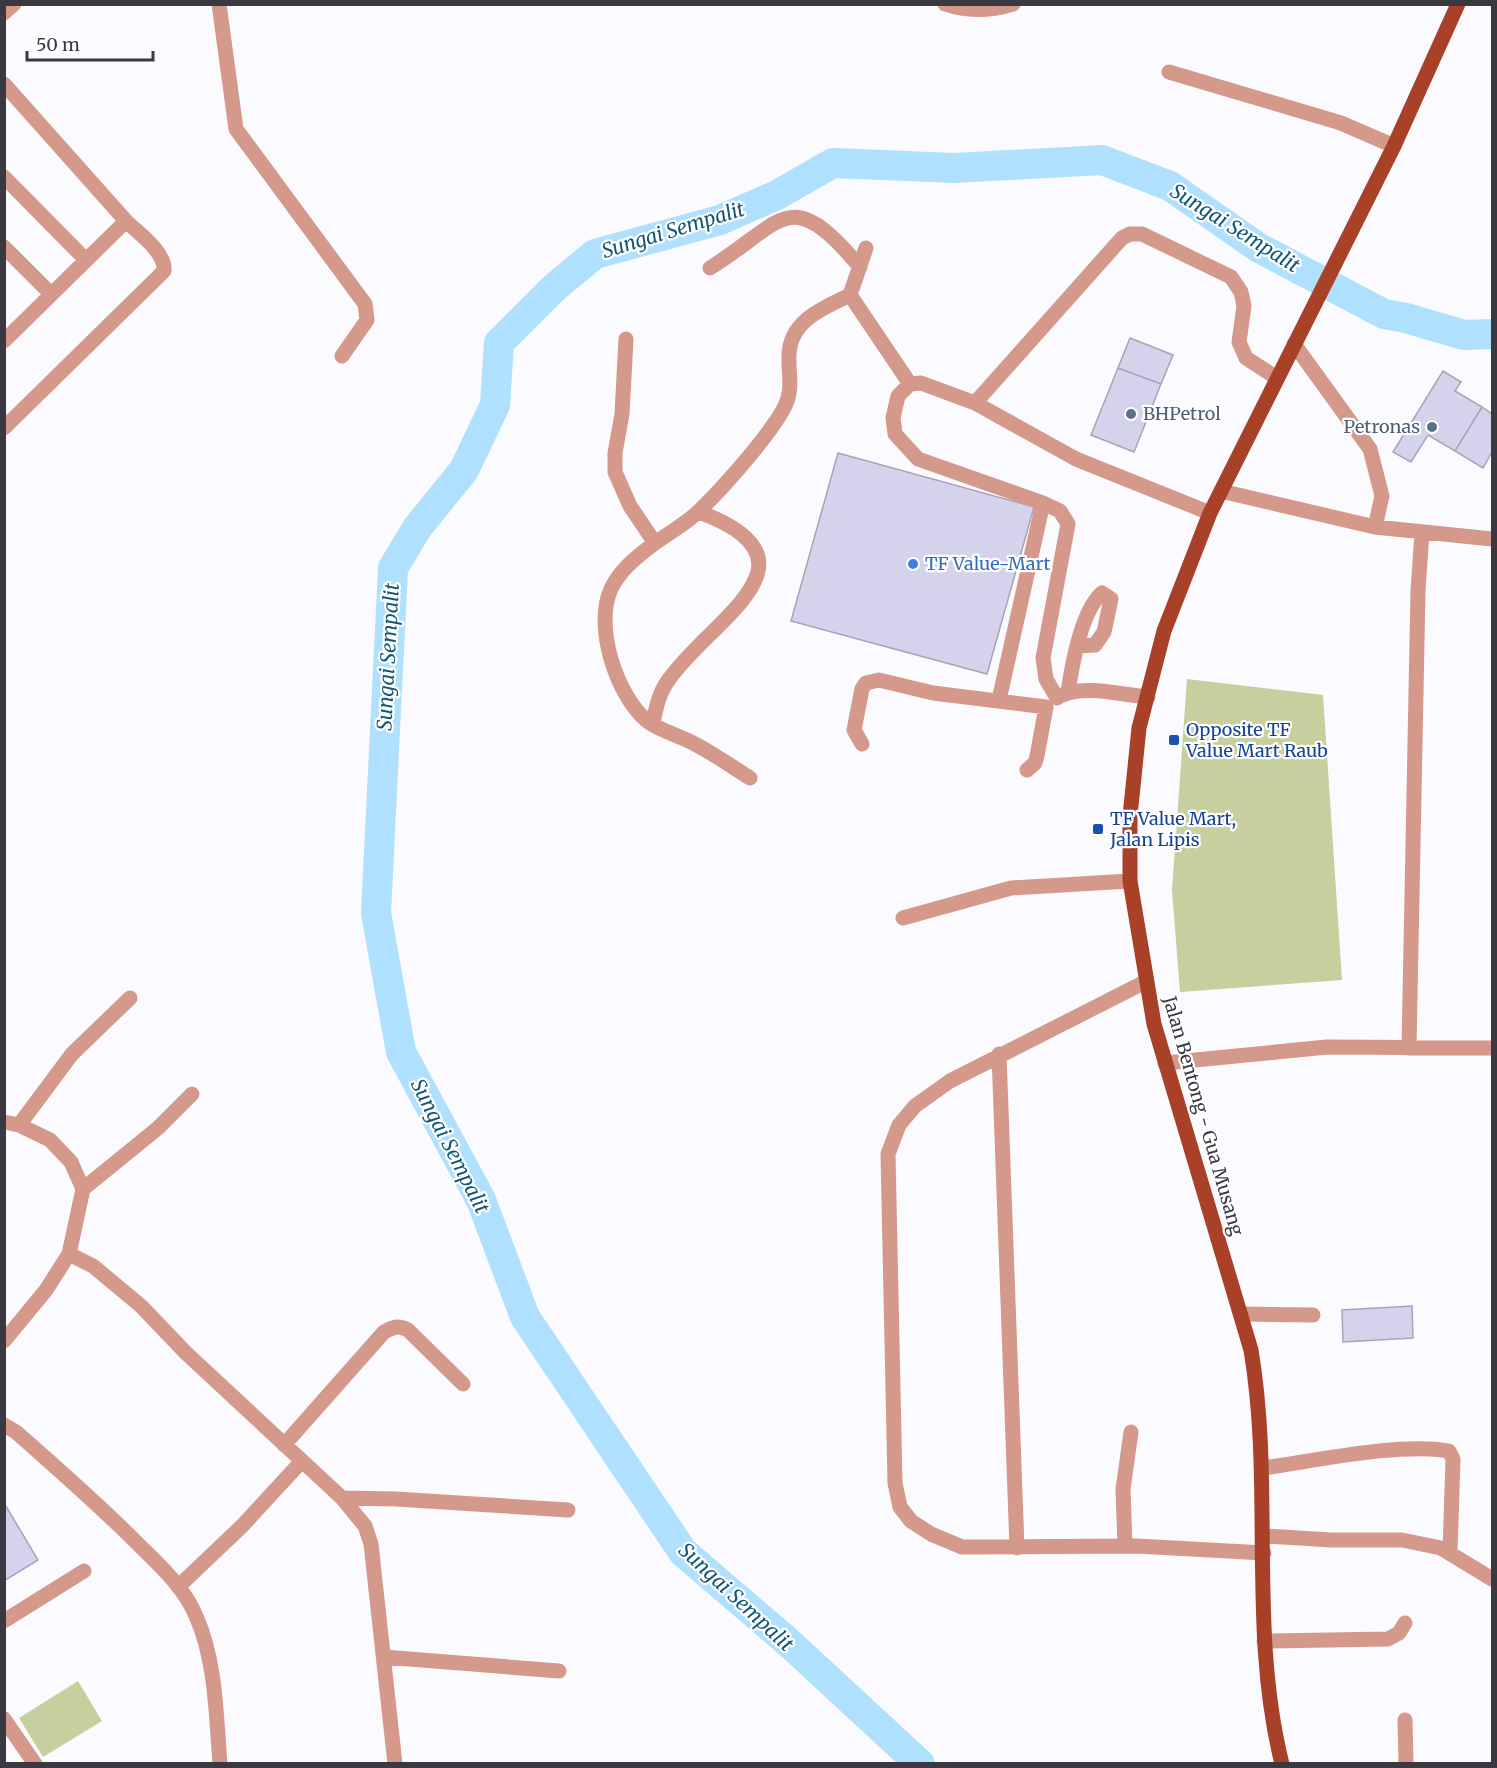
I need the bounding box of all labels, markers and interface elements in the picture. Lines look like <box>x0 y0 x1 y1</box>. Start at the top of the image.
scale bar <box>27 24 153 62</box>
text: 50 m <box>36 33 80 56</box>
water label: Sungai Sempalit <box>1166 178 1305 277</box>
water label: Sungai Sempalit <box>599 196 747 263</box>
place label: BHPetrol <box>1143 402 1221 425</box>
marker: BHPetrol <box>1124 407 1138 421</box>
place label: Petronas <box>1344 415 1420 438</box>
marker: Petronas <box>1425 420 1439 434</box>
place label: TF Value-Mart <box>925 552 1051 575</box>
marker: TF Value-Mart <box>906 557 920 571</box>
water label: Sungai Sempalit <box>371 583 404 731</box>
place label: Opposite TF Value Mart Raub <box>1185 718 1328 762</box>
marker: Opposite TF Value Mart Raub <box>1167 733 1181 747</box>
place label: TF Value Mart, Jalan Lipis <box>1109 807 1236 851</box>
marker: TF Value Mart, Jalan Lipis <box>1091 822 1105 836</box>
street label: Jalan Bentong - Gua Musang <box>1158 993 1249 1238</box>
water label: Sungai Sempalit <box>406 1074 495 1217</box>
water label: Sungai Sempalit <box>674 1537 799 1656</box>

